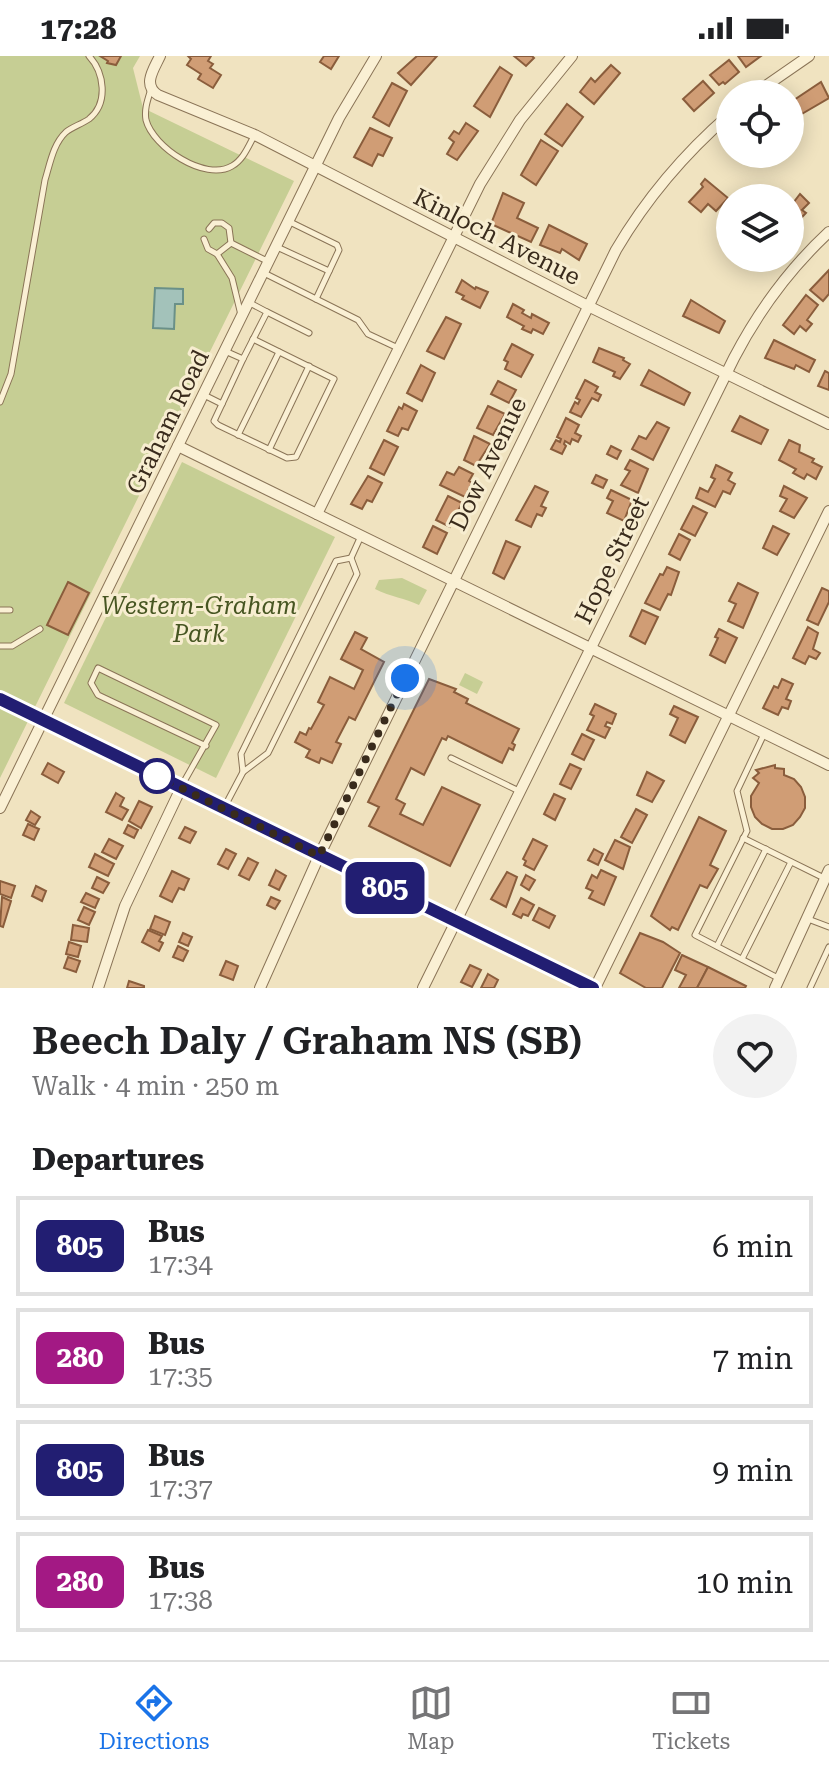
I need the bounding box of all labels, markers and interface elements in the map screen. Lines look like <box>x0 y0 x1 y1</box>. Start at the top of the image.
text: 17:28 <box>40 11 117 46</box>
map controls <box>716 80 804 272</box>
button: locate <box>716 80 804 168</box>
street label: Kinloch Avenue <box>409 183 585 291</box>
button: layers <box>716 184 804 272</box>
street label: Graham Road <box>121 345 215 499</box>
street label: Dow Avenue <box>444 393 532 535</box>
street label: Hope Street <box>569 492 655 628</box>
park label: Western-Graham Park <box>101 592 297 648</box>
your location <box>385 658 425 698</box>
unlabelled marker <box>140 759 174 793</box>
line badge: 805 <box>339 862 431 914</box>
text: 805 <box>361 871 409 904</box>
button: heart <box>713 1014 797 1098</box>
text: Beech Daly / Graham NS (SB) <box>32 1019 582 1063</box>
text: Walk · 4 min · 250 m <box>32 1071 279 1101</box>
text: Departures <box>32 1142 204 1177</box>
text: Bus <box>148 1214 205 1249</box>
text: 805 <box>56 1229 104 1262</box>
text: 6 min <box>712 1229 793 1264</box>
text: 17:34 <box>148 1249 213 1279</box>
text: Bus <box>148 1326 205 1361</box>
text: 280 <box>56 1341 104 1374</box>
text: 7 min <box>712 1341 793 1376</box>
text: 17:35 <box>148 1361 213 1391</box>
text: Bus <box>148 1438 205 1473</box>
text: 805 <box>56 1453 104 1486</box>
text: 9 min <box>712 1453 793 1488</box>
text: 17:37 <box>148 1473 213 1503</box>
text: Bus <box>148 1550 205 1585</box>
text: 280 <box>56 1565 104 1598</box>
text: 10 min <box>696 1565 793 1600</box>
text: 17:38 <box>148 1585 213 1615</box>
tab: Directions <box>99 1681 210 1754</box>
tab: Map <box>407 1681 454 1754</box>
tab: Tickets <box>652 1681 730 1754</box>

